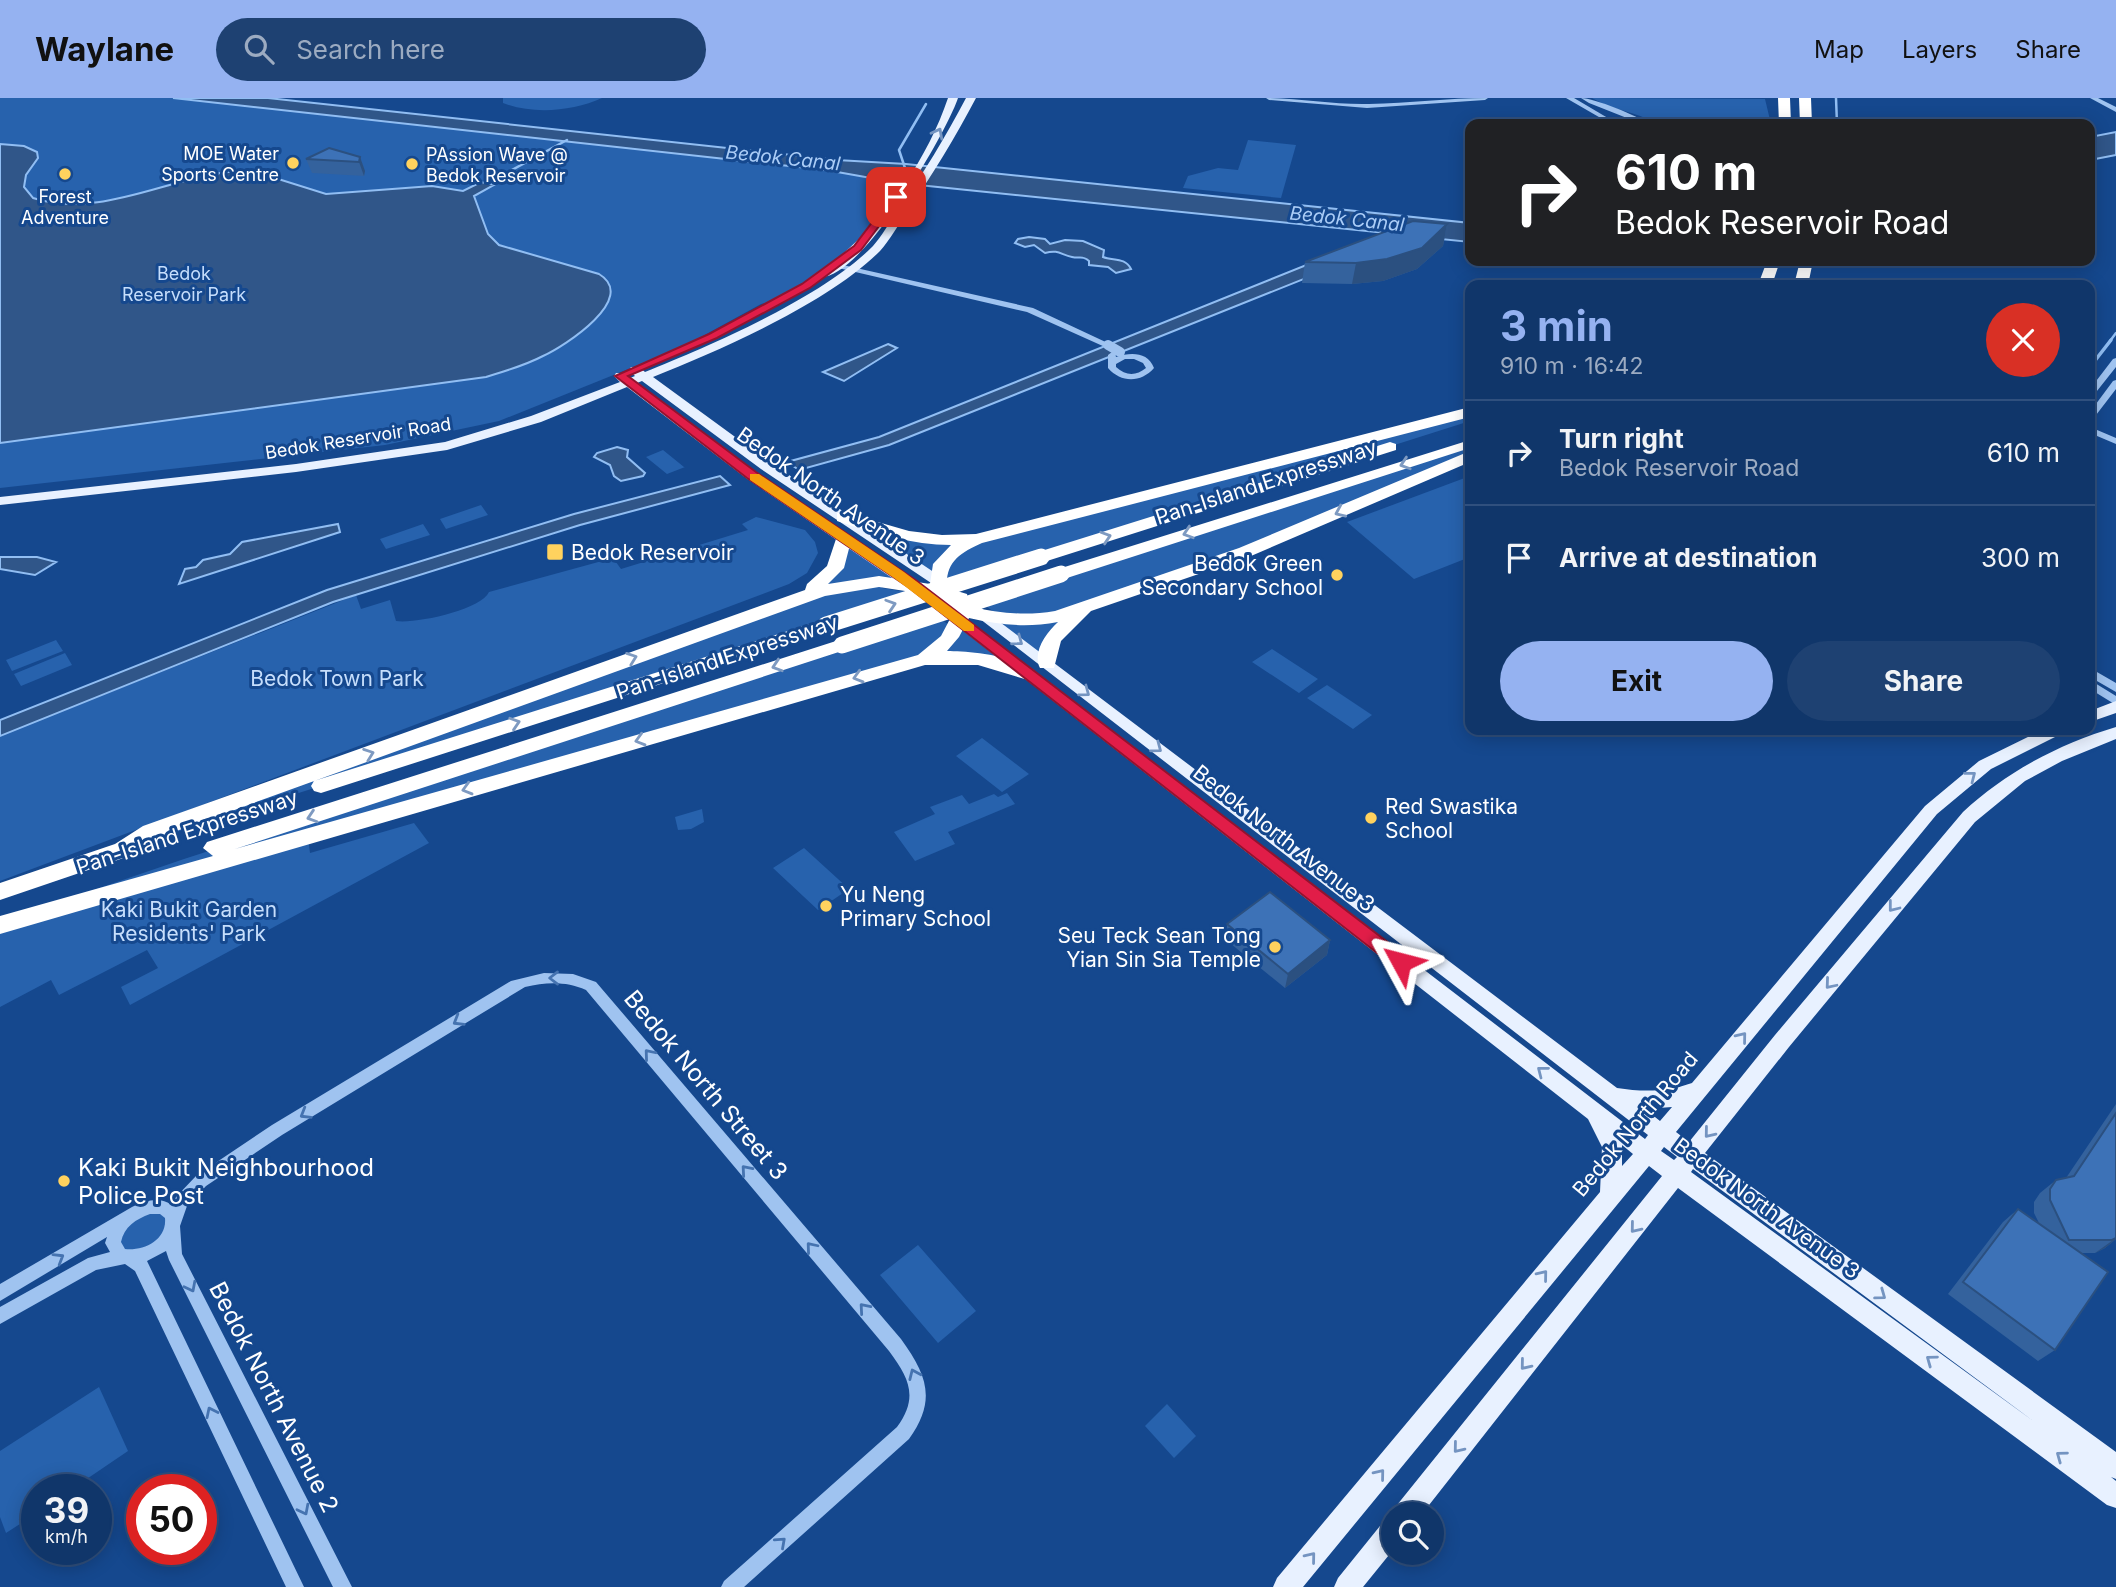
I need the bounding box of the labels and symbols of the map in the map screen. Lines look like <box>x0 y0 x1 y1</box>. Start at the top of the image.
one-way arrow <box>930 128 943 140</box>
water label: Bedok Canal <box>724 141 842 176</box>
place label: MOE Water Sports Centre <box>161 143 279 185</box>
place label: PAssion Wave @ Bedok Reservoir <box>426 144 568 186</box>
marker: MOE Water Sports Centre <box>285 155 301 171</box>
marker: PAssion Wave @ Bedok Reservoir <box>404 156 420 172</box>
marker: Forest Adventure <box>57 166 73 182</box>
pin <box>866 167 926 227</box>
place label: Forest Adventure <box>21 186 109 228</box>
water label: Bedok Canal <box>1288 202 1406 237</box>
park label: Bedok Reservoir Park <box>122 263 246 305</box>
street label: Bedok Reservoir Road <box>263 413 453 463</box>
street label: Bedok North Avenue 3 <box>732 422 930 570</box>
street label: Pan-Island Expressway <box>1152 434 1380 530</box>
one-way arrow <box>1399 455 1411 470</box>
one-way arrow <box>1335 504 1347 518</box>
one-way arrow <box>1183 525 1195 539</box>
one-way arrow <box>1100 530 1112 545</box>
place label: Bedok Reservoir <box>571 540 734 565</box>
marker: Bedok Reservoir <box>545 542 565 562</box>
place label: Bedok Green Secondary School <box>1142 551 1323 600</box>
marker: Bedok Green Secondary School <box>1329 567 1345 583</box>
one-way arrow <box>884 599 896 613</box>
street label: Pan-Island Expressway <box>613 609 841 705</box>
one-way arrow <box>1010 633 1022 645</box>
one-way arrow <box>625 652 637 666</box>
one-way arrow <box>771 658 783 672</box>
park label: Bedok Town Park <box>250 666 424 691</box>
one-way arrow <box>853 669 865 684</box>
one-way arrow <box>1077 684 1089 697</box>
one-way arrow <box>508 717 520 731</box>
one-way arrow <box>634 731 646 746</box>
one-way arrow <box>1150 739 1162 752</box>
one-way arrow <box>362 748 375 762</box>
street label: Bedok North Avenue 3 <box>1188 759 1380 917</box>
one-way arrow <box>1963 771 1976 784</box>
one-way arrow <box>461 781 473 796</box>
street label: Pan-Island Expressway <box>73 784 301 880</box>
place label: Red Swastika School <box>1385 794 1518 843</box>
one-way arrow <box>307 808 319 823</box>
marker: Red Swastika School <box>1363 810 1379 826</box>
place label: Yu Neng Primary School <box>840 882 991 931</box>
park label: Kaki Bukit Garden Residents' Park <box>101 897 277 946</box>
marker: Yu Neng Primary School <box>818 898 834 914</box>
one-way arrow <box>1888 900 1901 912</box>
place label: Seu Teck Sean Tong Yian Sin Sia Temple <box>1058 923 1261 972</box>
position arrow <box>1364 925 1438 999</box>
marker: Seu Teck Sean Tong Yian Sin Sia Temple <box>1267 939 1283 955</box>
one-way arrow <box>548 970 558 986</box>
one-way arrow <box>1826 975 1838 988</box>
street label: Bedok North Street 3 <box>618 984 794 1186</box>
one-way arrow <box>452 1012 465 1025</box>
one-way arrow <box>1734 1032 1746 1045</box>
street label: Bedok North Road <box>1567 1046 1703 1202</box>
one-way arrow <box>645 1049 657 1062</box>
one-way arrow <box>1537 1067 1550 1079</box>
one-way arrow <box>299 1105 312 1118</box>
one-way arrow <box>1705 1124 1717 1137</box>
street label: Bedok North Avenue 3 <box>1669 1132 1865 1284</box>
place label: Kaki Bukit Neighbourhood Police Post <box>78 1153 374 1210</box>
one-way arrow <box>742 1165 754 1178</box>
marker: Kaki Bukit Neighbourhood Police Post <box>56 1173 72 1189</box>
one-way arrow <box>1630 1220 1643 1232</box>
one-way arrow <box>807 1242 819 1255</box>
one-way arrow <box>51 1253 64 1266</box>
one-way arrow <box>1535 1270 1547 1283</box>
street label: Bedok North Avenue 2 <box>203 1277 345 1517</box>
one-way arrow <box>183 1280 196 1292</box>
one-way arrow <box>1874 1286 1886 1299</box>
one-way arrow <box>860 1304 872 1317</box>
one-way arrow <box>1926 1356 1939 1368</box>
one-way arrow <box>1521 1357 1533 1370</box>
one-way arrow <box>908 1369 922 1381</box>
one-way arrow <box>205 1407 219 1419</box>
one-way arrow <box>1454 1440 1467 1453</box>
one-way arrow <box>2056 1451 2069 1464</box>
one-way arrow <box>1371 1469 1384 1481</box>
speed limit sign: 50 <box>126 1474 217 1565</box>
one-way arrow <box>296 1503 310 1515</box>
one-way arrow <box>773 1537 786 1550</box>
one-way arrow <box>1303 1552 1315 1565</box>

